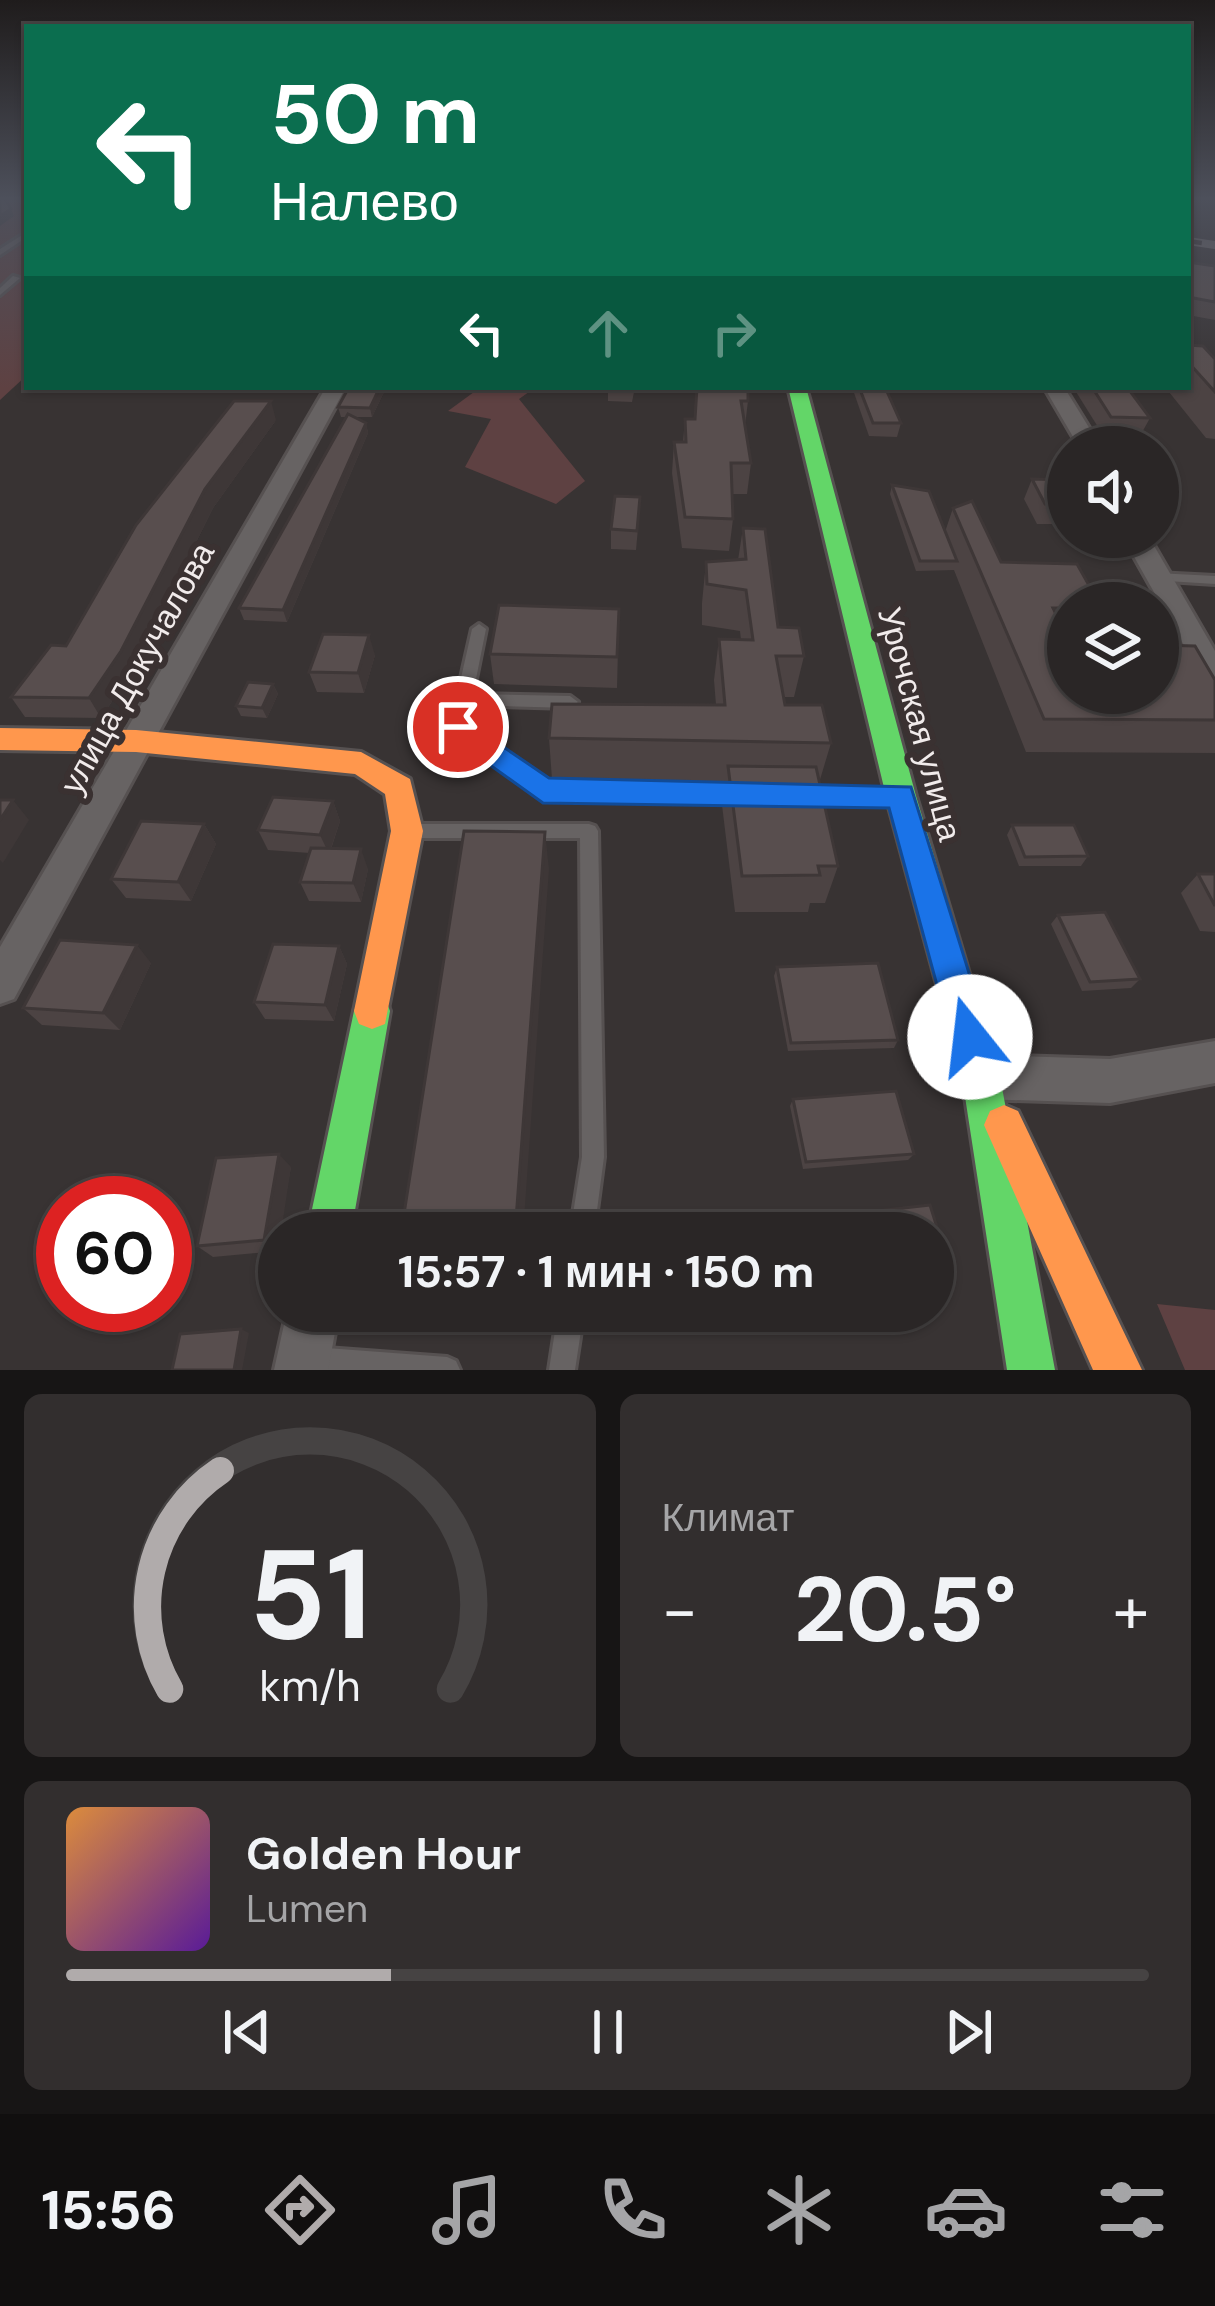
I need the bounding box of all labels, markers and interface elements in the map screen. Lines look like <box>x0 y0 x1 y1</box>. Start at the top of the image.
text: 50 m <box>270 60 480 169</box>
icon: left <box>72 72 228 228</box>
text: Налево <box>270 166 459 237</box>
icon: left <box>449 300 515 366</box>
icon: ahead <box>575 300 641 366</box>
icon: right <box>701 300 767 366</box>
map controls <box>1047 426 1179 714</box>
button: sound <box>1047 426 1179 558</box>
street label: улица Докучалова <box>50 534 224 801</box>
button: layers <box>1047 582 1179 714</box>
street label: Урочская улица <box>868 603 972 846</box>
pin <box>407 676 509 778</box>
icon: arrive <box>425 694 491 760</box>
position arrow <box>907 974 1033 1100</box>
speed limit sign: 60 <box>36 1176 192 1332</box>
text: 15:57 · 1 мин · 150 m <box>398 1242 814 1301</box>
text: Климат <box>662 1492 794 1543</box>
text: 51 <box>248 1514 371 1677</box>
text: 20.5° <box>794 1552 1017 1669</box>
text: − <box>662 1568 698 1653</box>
text: + <box>1113 1568 1149 1653</box>
text: km/h <box>259 1657 360 1713</box>
text: Golden Hour <box>246 1824 521 1883</box>
text: Lumen <box>246 1883 368 1934</box>
icon: previous <box>214 1999 280 2065</box>
icon: pause <box>575 1999 641 2065</box>
icon: next <box>936 1999 1002 2065</box>
icon: directions <box>258 2168 342 2252</box>
icon: music <box>425 2168 509 2252</box>
icon: phone <box>591 2168 675 2252</box>
icon: climate <box>757 2168 841 2252</box>
icon: car <box>924 2168 1008 2252</box>
icon: filters <box>1090 2168 1174 2252</box>
text: 15:56 <box>41 2175 176 2246</box>

